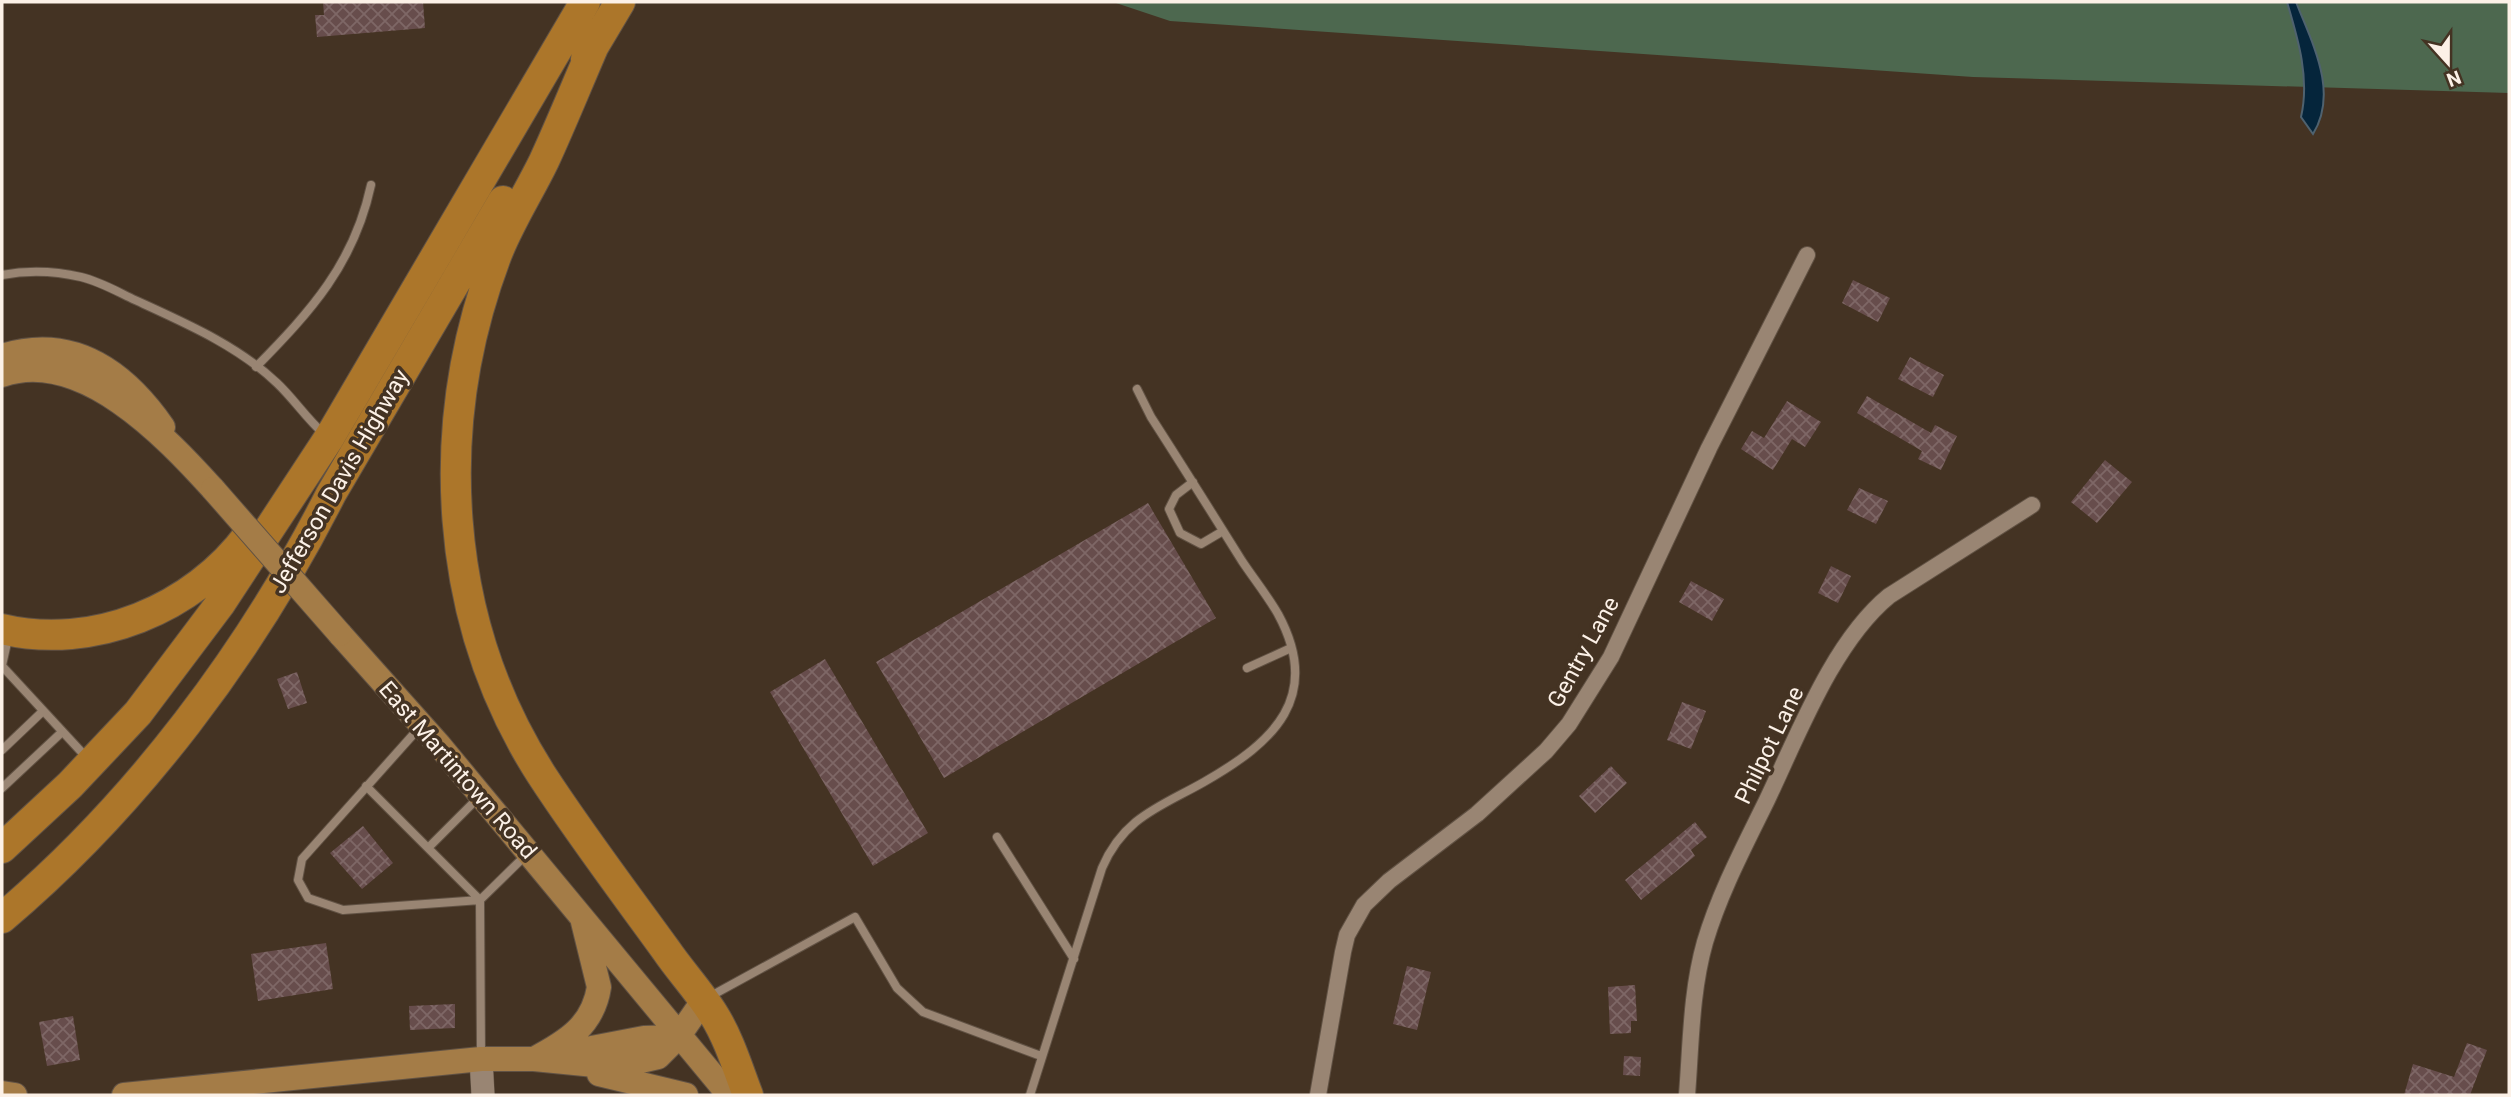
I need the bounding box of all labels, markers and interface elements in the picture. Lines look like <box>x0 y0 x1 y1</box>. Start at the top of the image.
north arrow <box>2413 28 2483 98</box>
text: N <box>2444 65 2464 92</box>
street label: Jefferson Davis Highway <box>264 364 415 598</box>
street label: Gentry Lane <box>1542 592 1625 712</box>
street label: East Martintown Road <box>373 676 542 865</box>
street label: Philpot Lane <box>1729 682 1810 808</box>

